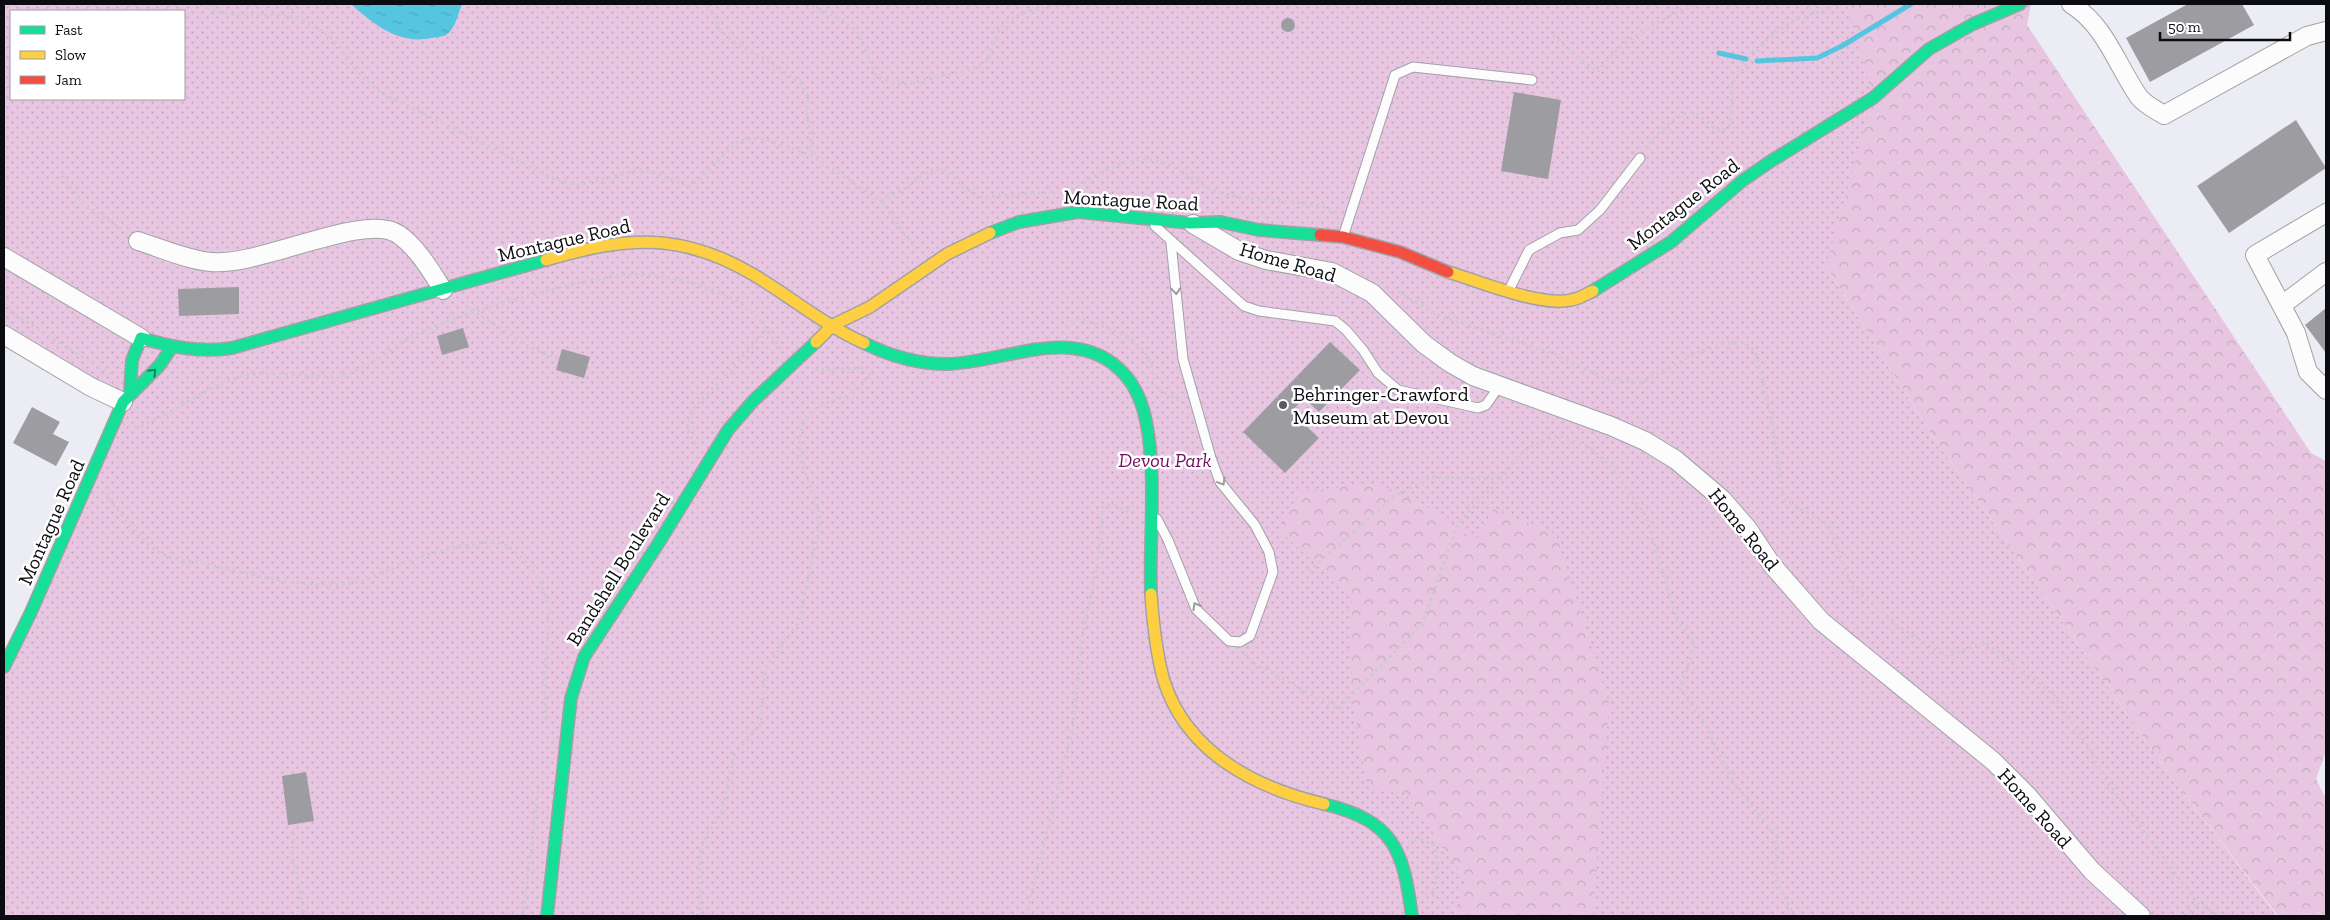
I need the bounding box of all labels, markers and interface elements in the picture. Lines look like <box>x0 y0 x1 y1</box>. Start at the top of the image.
legend <box>10 10 185 100</box>
scale bar <box>2160 10 2290 42</box>
text: 50 m <box>2168 18 2201 36</box>
text: Fast <box>55 21 83 39</box>
text: Slow <box>55 46 87 64</box>
text: Jam <box>55 71 82 89</box>
street label: Montague Road <box>1622 153 1744 255</box>
street label: Montague Road <box>1063 184 1199 216</box>
street label: Montague Road <box>495 213 633 267</box>
street label: Home Road <box>1237 237 1339 287</box>
one-way arrow <box>1170 287 1181 295</box>
one-way arrow <box>147 368 156 377</box>
place label: Behringer-Crawford Museum at Devou <box>1293 382 1469 429</box>
marker: Behringer-Crawford Museum at Devou <box>1277 399 1289 411</box>
park label: Devou Park <box>1119 448 1212 472</box>
street label: Montague Road <box>13 455 89 589</box>
one-way arrow <box>1215 476 1225 485</box>
street label: Home Road <box>1703 483 1785 575</box>
street label: Bandshell Boulevard <box>561 488 675 650</box>
one-way arrow <box>1192 602 1202 611</box>
street label: Home Road <box>1993 763 2077 853</box>

